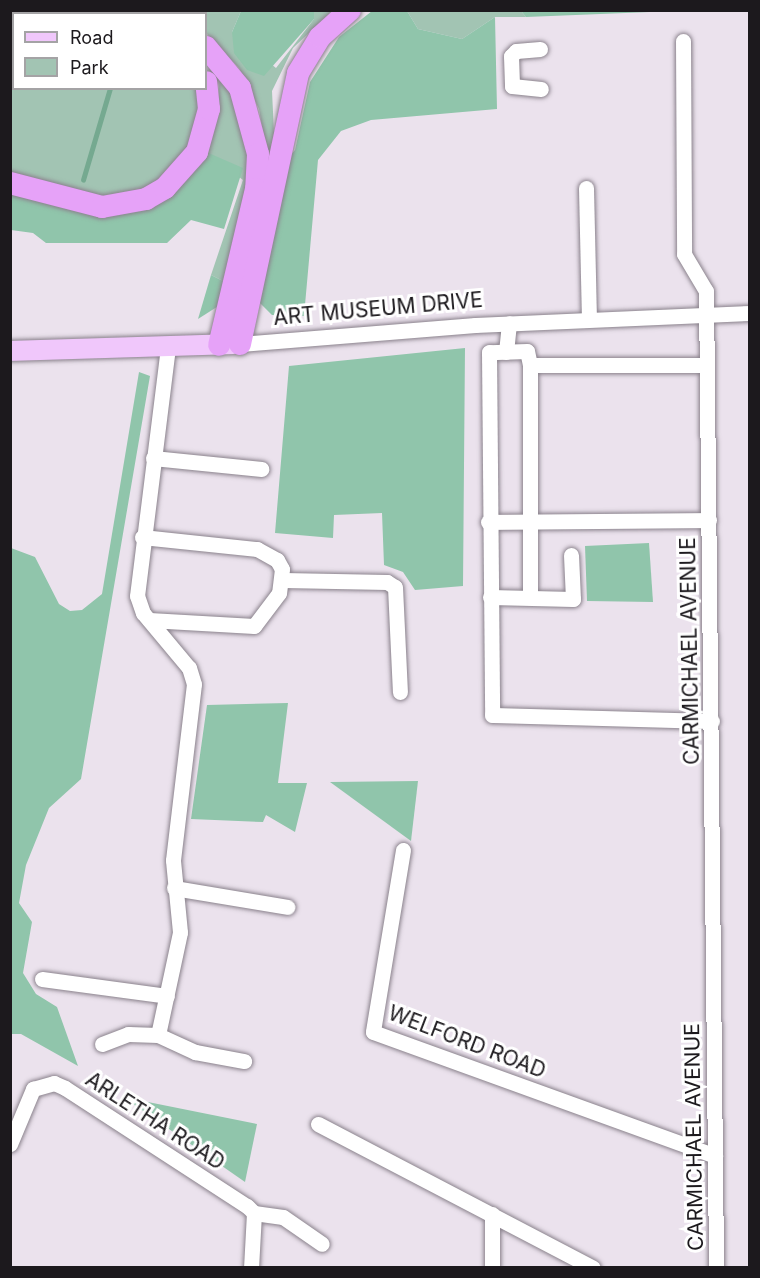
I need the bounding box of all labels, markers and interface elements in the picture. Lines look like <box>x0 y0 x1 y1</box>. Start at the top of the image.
legend <box>12 12 207 90</box>
text: Road <box>70 27 113 48</box>
text: Park <box>70 57 109 78</box>
street label: ART MUSEUM DRIVE <box>272 287 484 331</box>
street label: CARMICHAEL AVENUE <box>675 537 705 765</box>
street label: WELFORD ROAD <box>385 1000 549 1084</box>
street label: CARMICHAEL AVENUE <box>679 1023 709 1251</box>
street label: ARLETHA ROAD <box>81 1067 229 1175</box>

